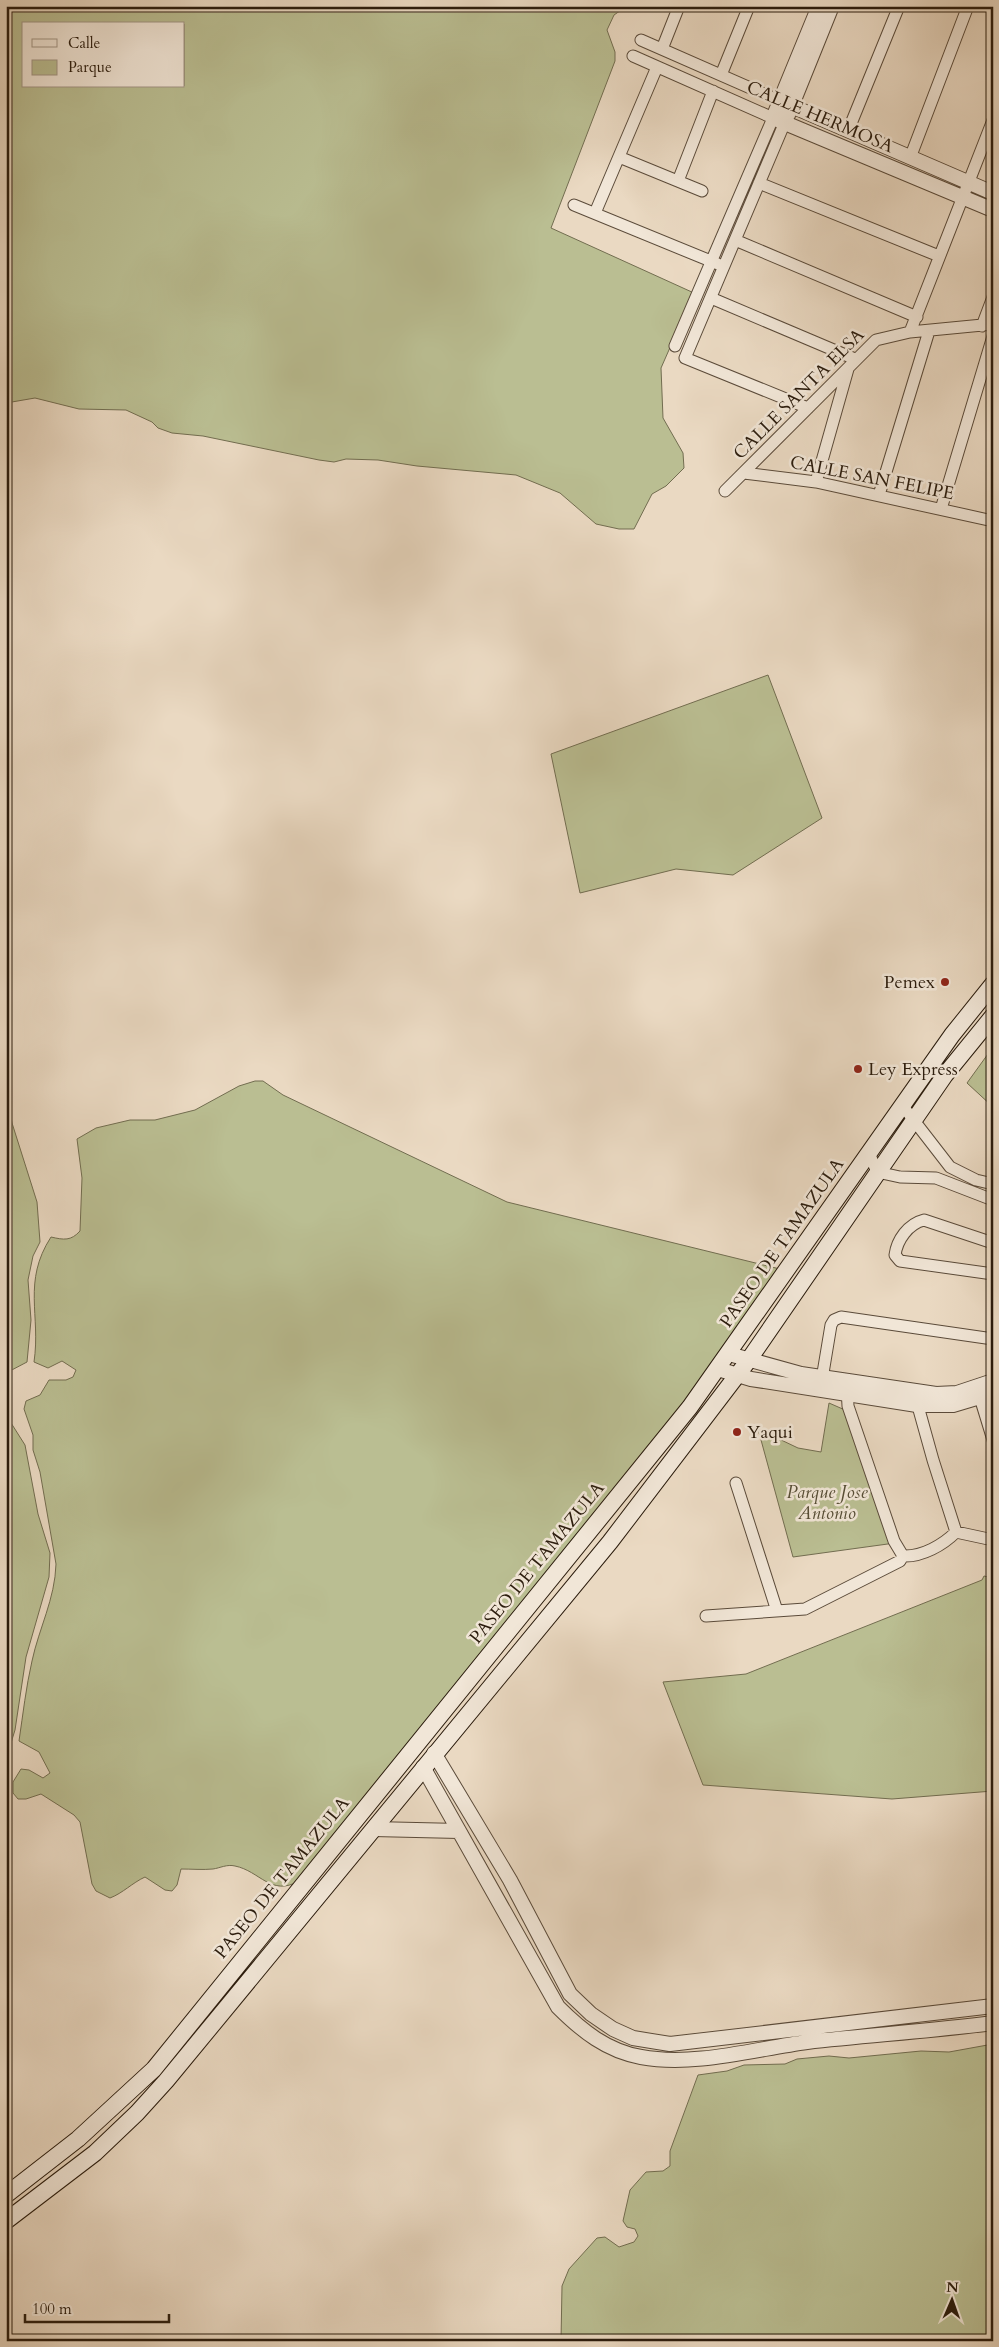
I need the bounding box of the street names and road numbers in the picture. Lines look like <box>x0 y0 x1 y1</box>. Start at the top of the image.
street label: CALLE HERMOSA <box>743 75 897 159</box>
street label: CALLE SANTA ELSA <box>728 323 870 465</box>
street label: CALLE SAN FELIPE <box>788 450 956 506</box>
street label: PASEO DE TAMAZULA <box>714 1153 850 1333</box>
street label: PASEO DE TAMAZULA <box>464 1477 610 1649</box>
street label: PASEO DE TAMAZULA <box>209 1792 355 1964</box>

